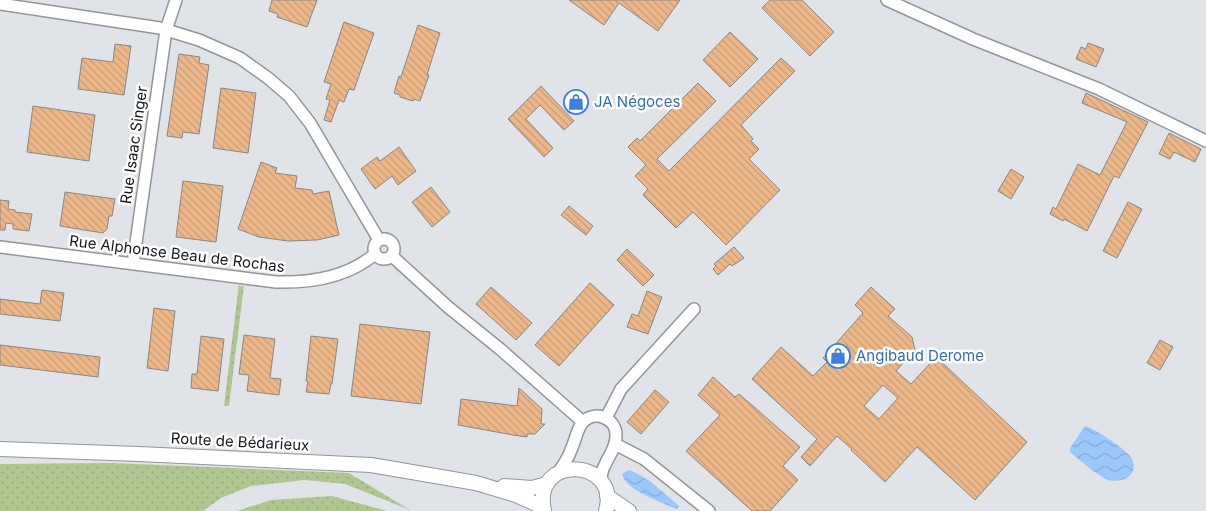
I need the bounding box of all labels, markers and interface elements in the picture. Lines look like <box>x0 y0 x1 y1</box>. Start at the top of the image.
street label: Rue Isaac Singer <box>116 84 151 205</box>
shop icon: JA Négoces <box>563 89 589 115</box>
place label: JA Négoces <box>594 92 680 111</box>
street label: Rue Alphonse Beau de Rochas <box>68 231 286 276</box>
shop icon: Angibaud Derome <box>825 343 851 369</box>
place label: Angibaud Derome <box>856 346 984 365</box>
street label: Route de Bédarieux <box>170 428 310 455</box>

